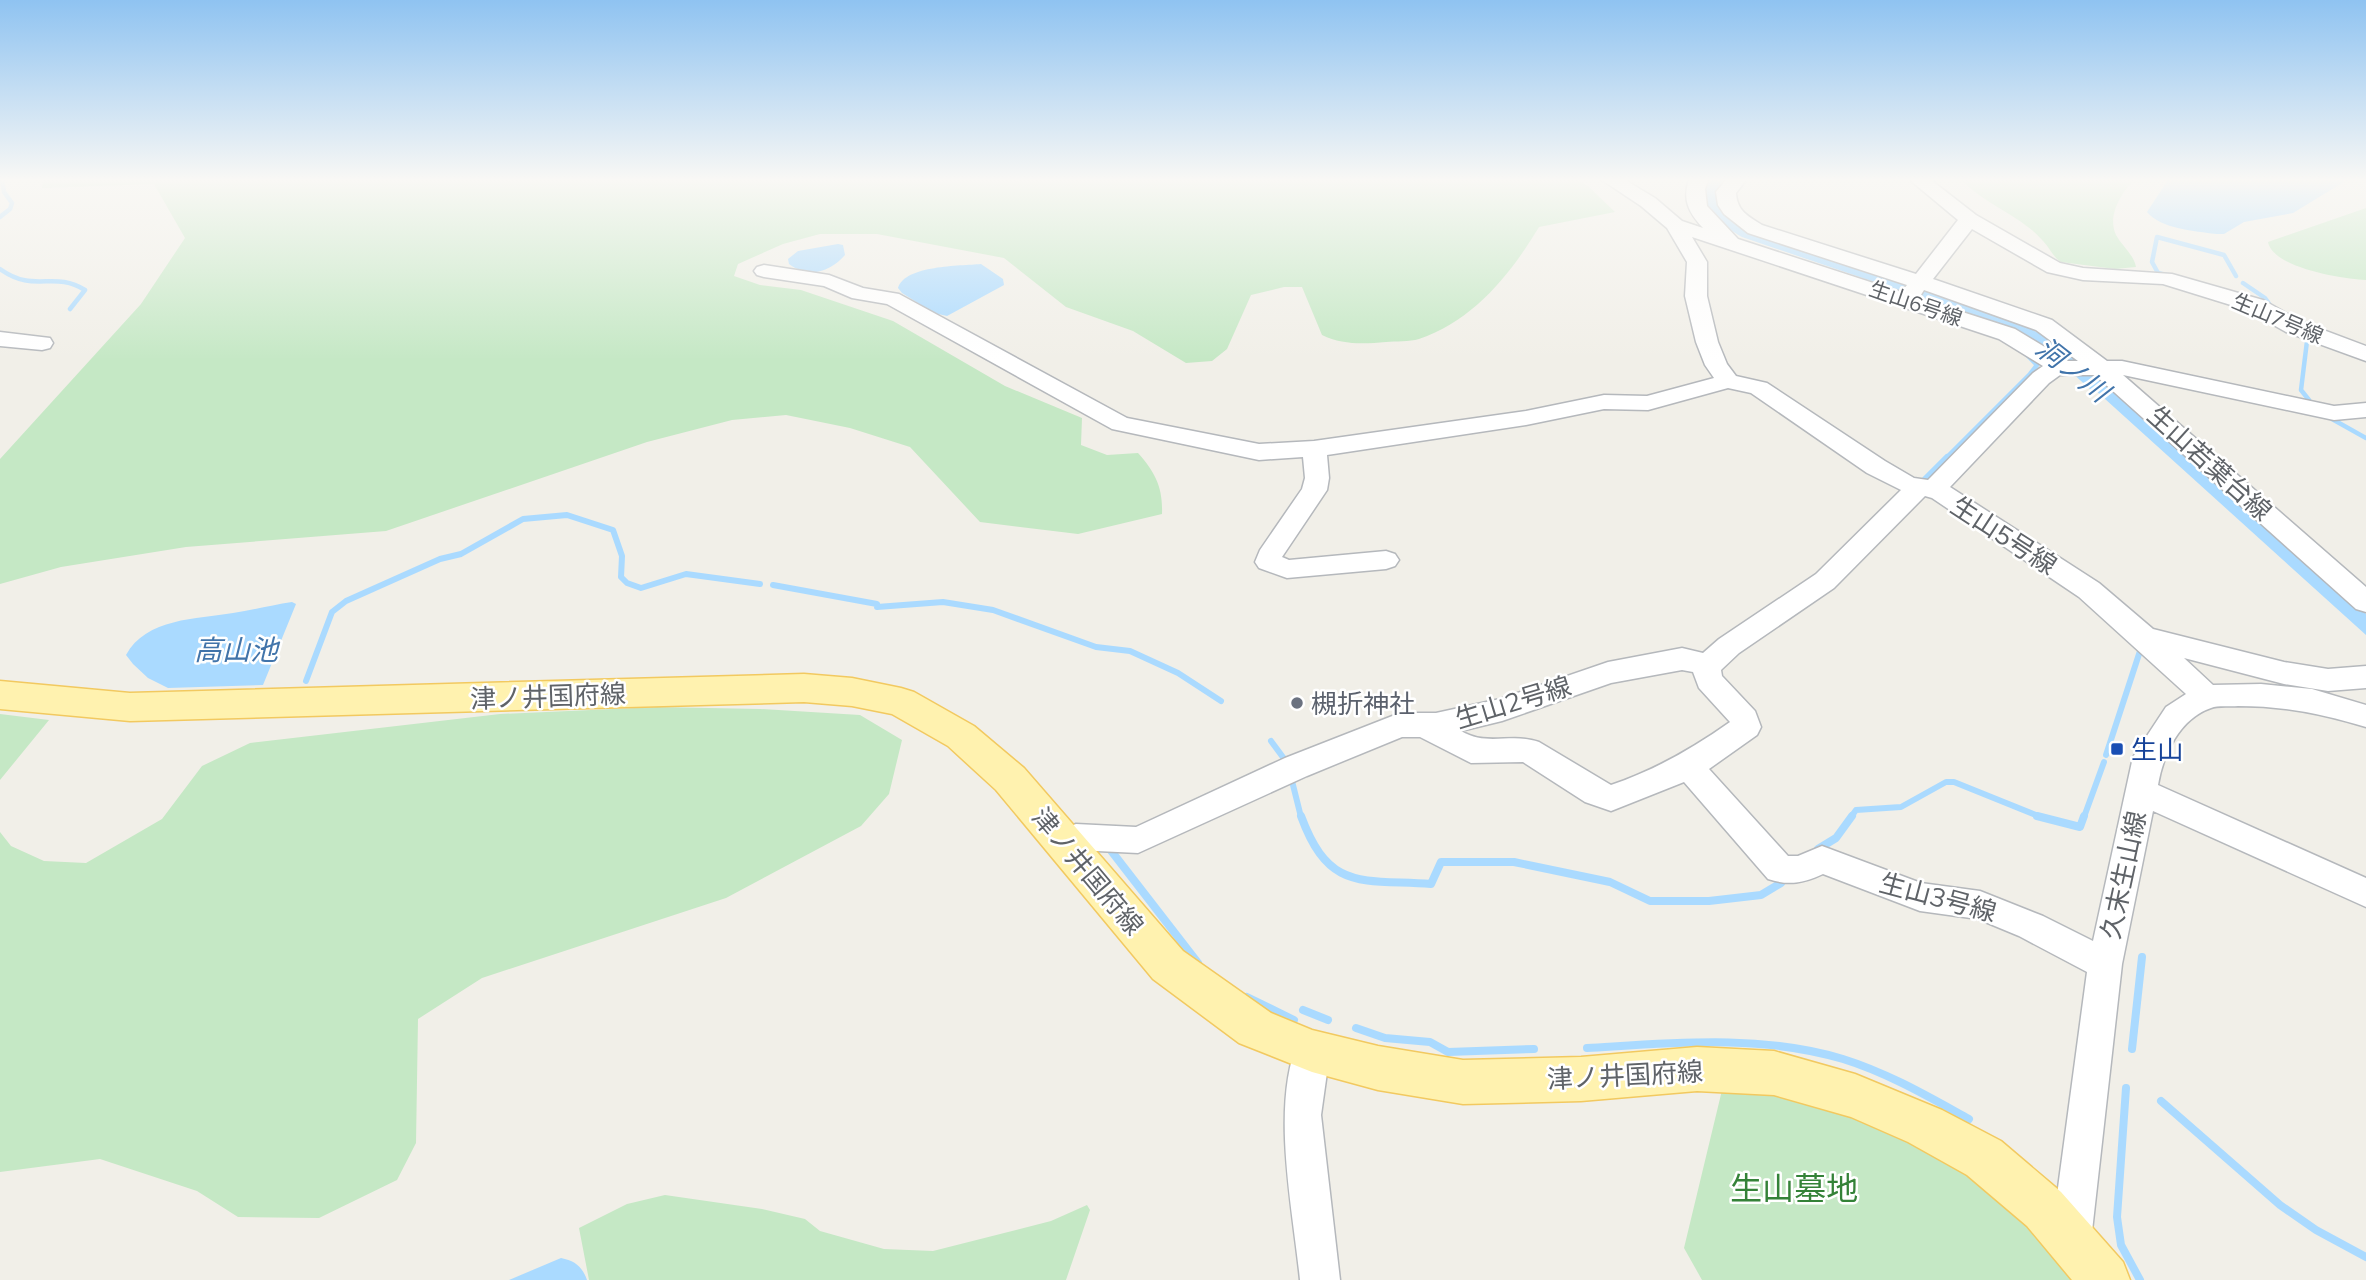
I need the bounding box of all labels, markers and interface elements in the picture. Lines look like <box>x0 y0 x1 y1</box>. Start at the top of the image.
street label: 生山6号線 <box>1866 275 1966 331</box>
street label: 生山7号線 <box>2228 287 2328 349</box>
water label: 洞ノ川 <box>2029 329 2119 410</box>
street label: 生山若葉台線 <box>2141 399 2279 527</box>
street label: 生山5号線 <box>1945 489 2063 581</box>
water label: 高山池 <box>194 632 281 667</box>
street label: 生山2号線 <box>1451 669 1575 735</box>
street label: 津ノ井国府線 <box>469 677 627 715</box>
place label: 槻折神社 <box>1311 687 1415 720</box>
marker: 槻折神社 <box>1289 695 1305 711</box>
place label: 生山 <box>2131 733 2183 766</box>
marker: 生山 <box>2109 741 2125 757</box>
street label: 津ノ井国府線 <box>1025 801 1151 941</box>
street label: 久末生山線 <box>2093 808 2153 942</box>
street label: 生山3号線 <box>1876 866 2000 928</box>
street label: 津ノ井国府線 <box>1546 1054 1704 1096</box>
park label: 生山墓地 <box>1730 1168 1858 1208</box>

